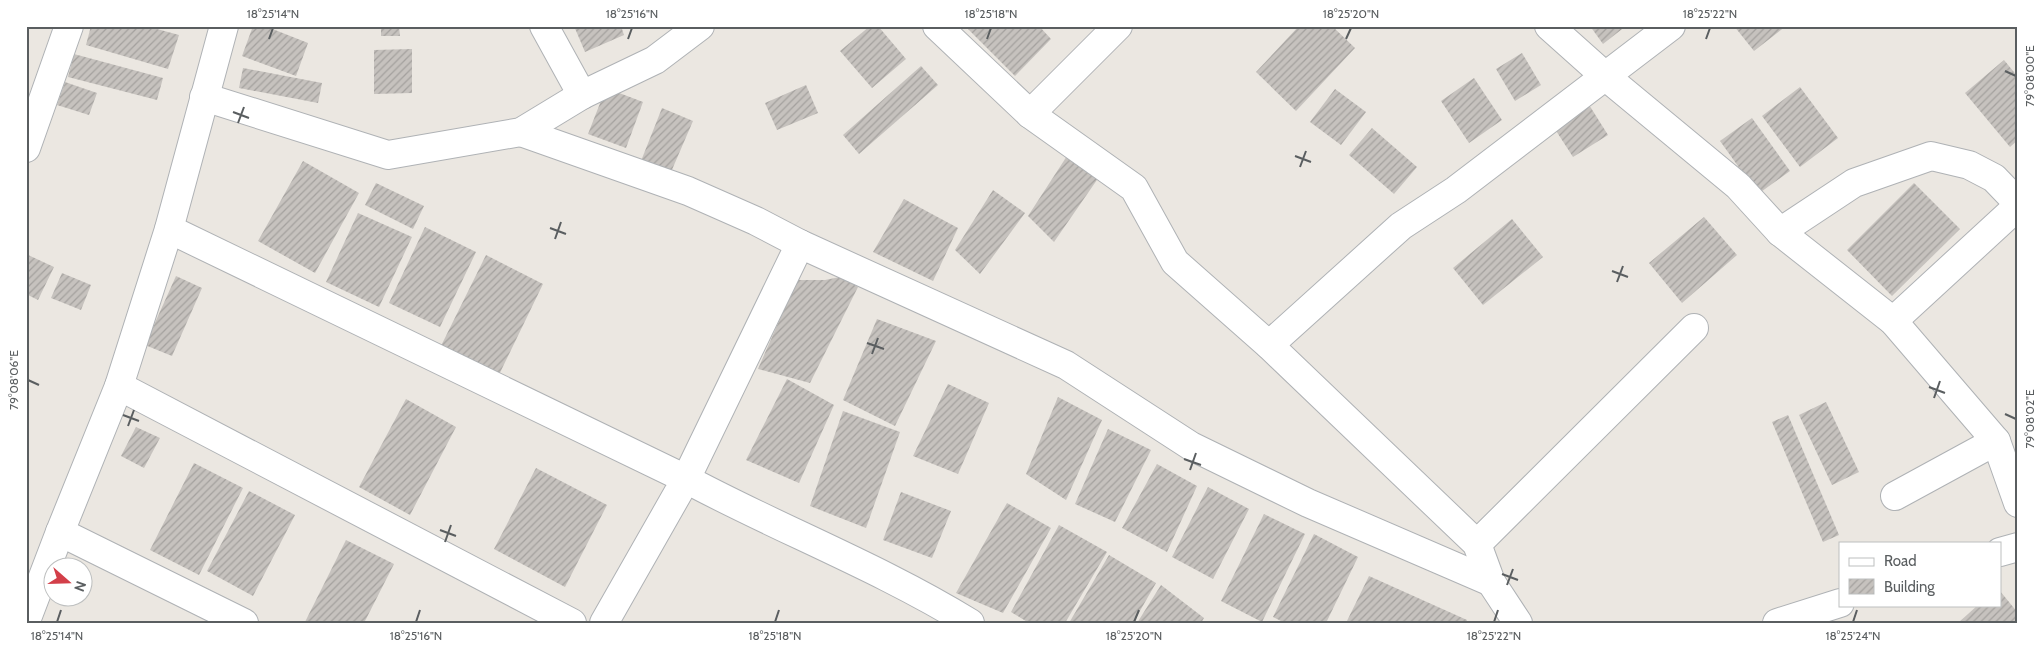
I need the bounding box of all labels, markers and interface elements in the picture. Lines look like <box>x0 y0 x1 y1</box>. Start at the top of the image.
text: 18°25'14"N <box>247 6 299 21</box>
text: 18°25'16"N <box>606 6 658 21</box>
text: 18°25'18"N <box>964 6 1018 21</box>
text: 18°25'20"N <box>1323 6 1379 21</box>
text: 18°25'22"N <box>1683 6 1737 21</box>
text: 79°08'00"E <box>2022 45 2037 107</box>
text: 79°08'06"E <box>6 350 21 410</box>
text: 79°08'02"E <box>2022 389 2037 449</box>
legend <box>1839 542 2002 606</box>
text: Road <box>1884 552 1917 570</box>
north arrow <box>42 556 92 606</box>
text: Building <box>1884 578 1935 596</box>
text: N <box>70 579 90 594</box>
text: 18°25'14"N <box>31 628 83 643</box>
text: 18°25'16"N <box>390 628 442 643</box>
text: 18°25'18"N <box>748 628 802 643</box>
text: 18°25'20"N <box>1106 628 1162 643</box>
text: 18°25'22"N <box>1467 628 1521 643</box>
text: 18°25'24"N <box>1826 628 1880 643</box>

